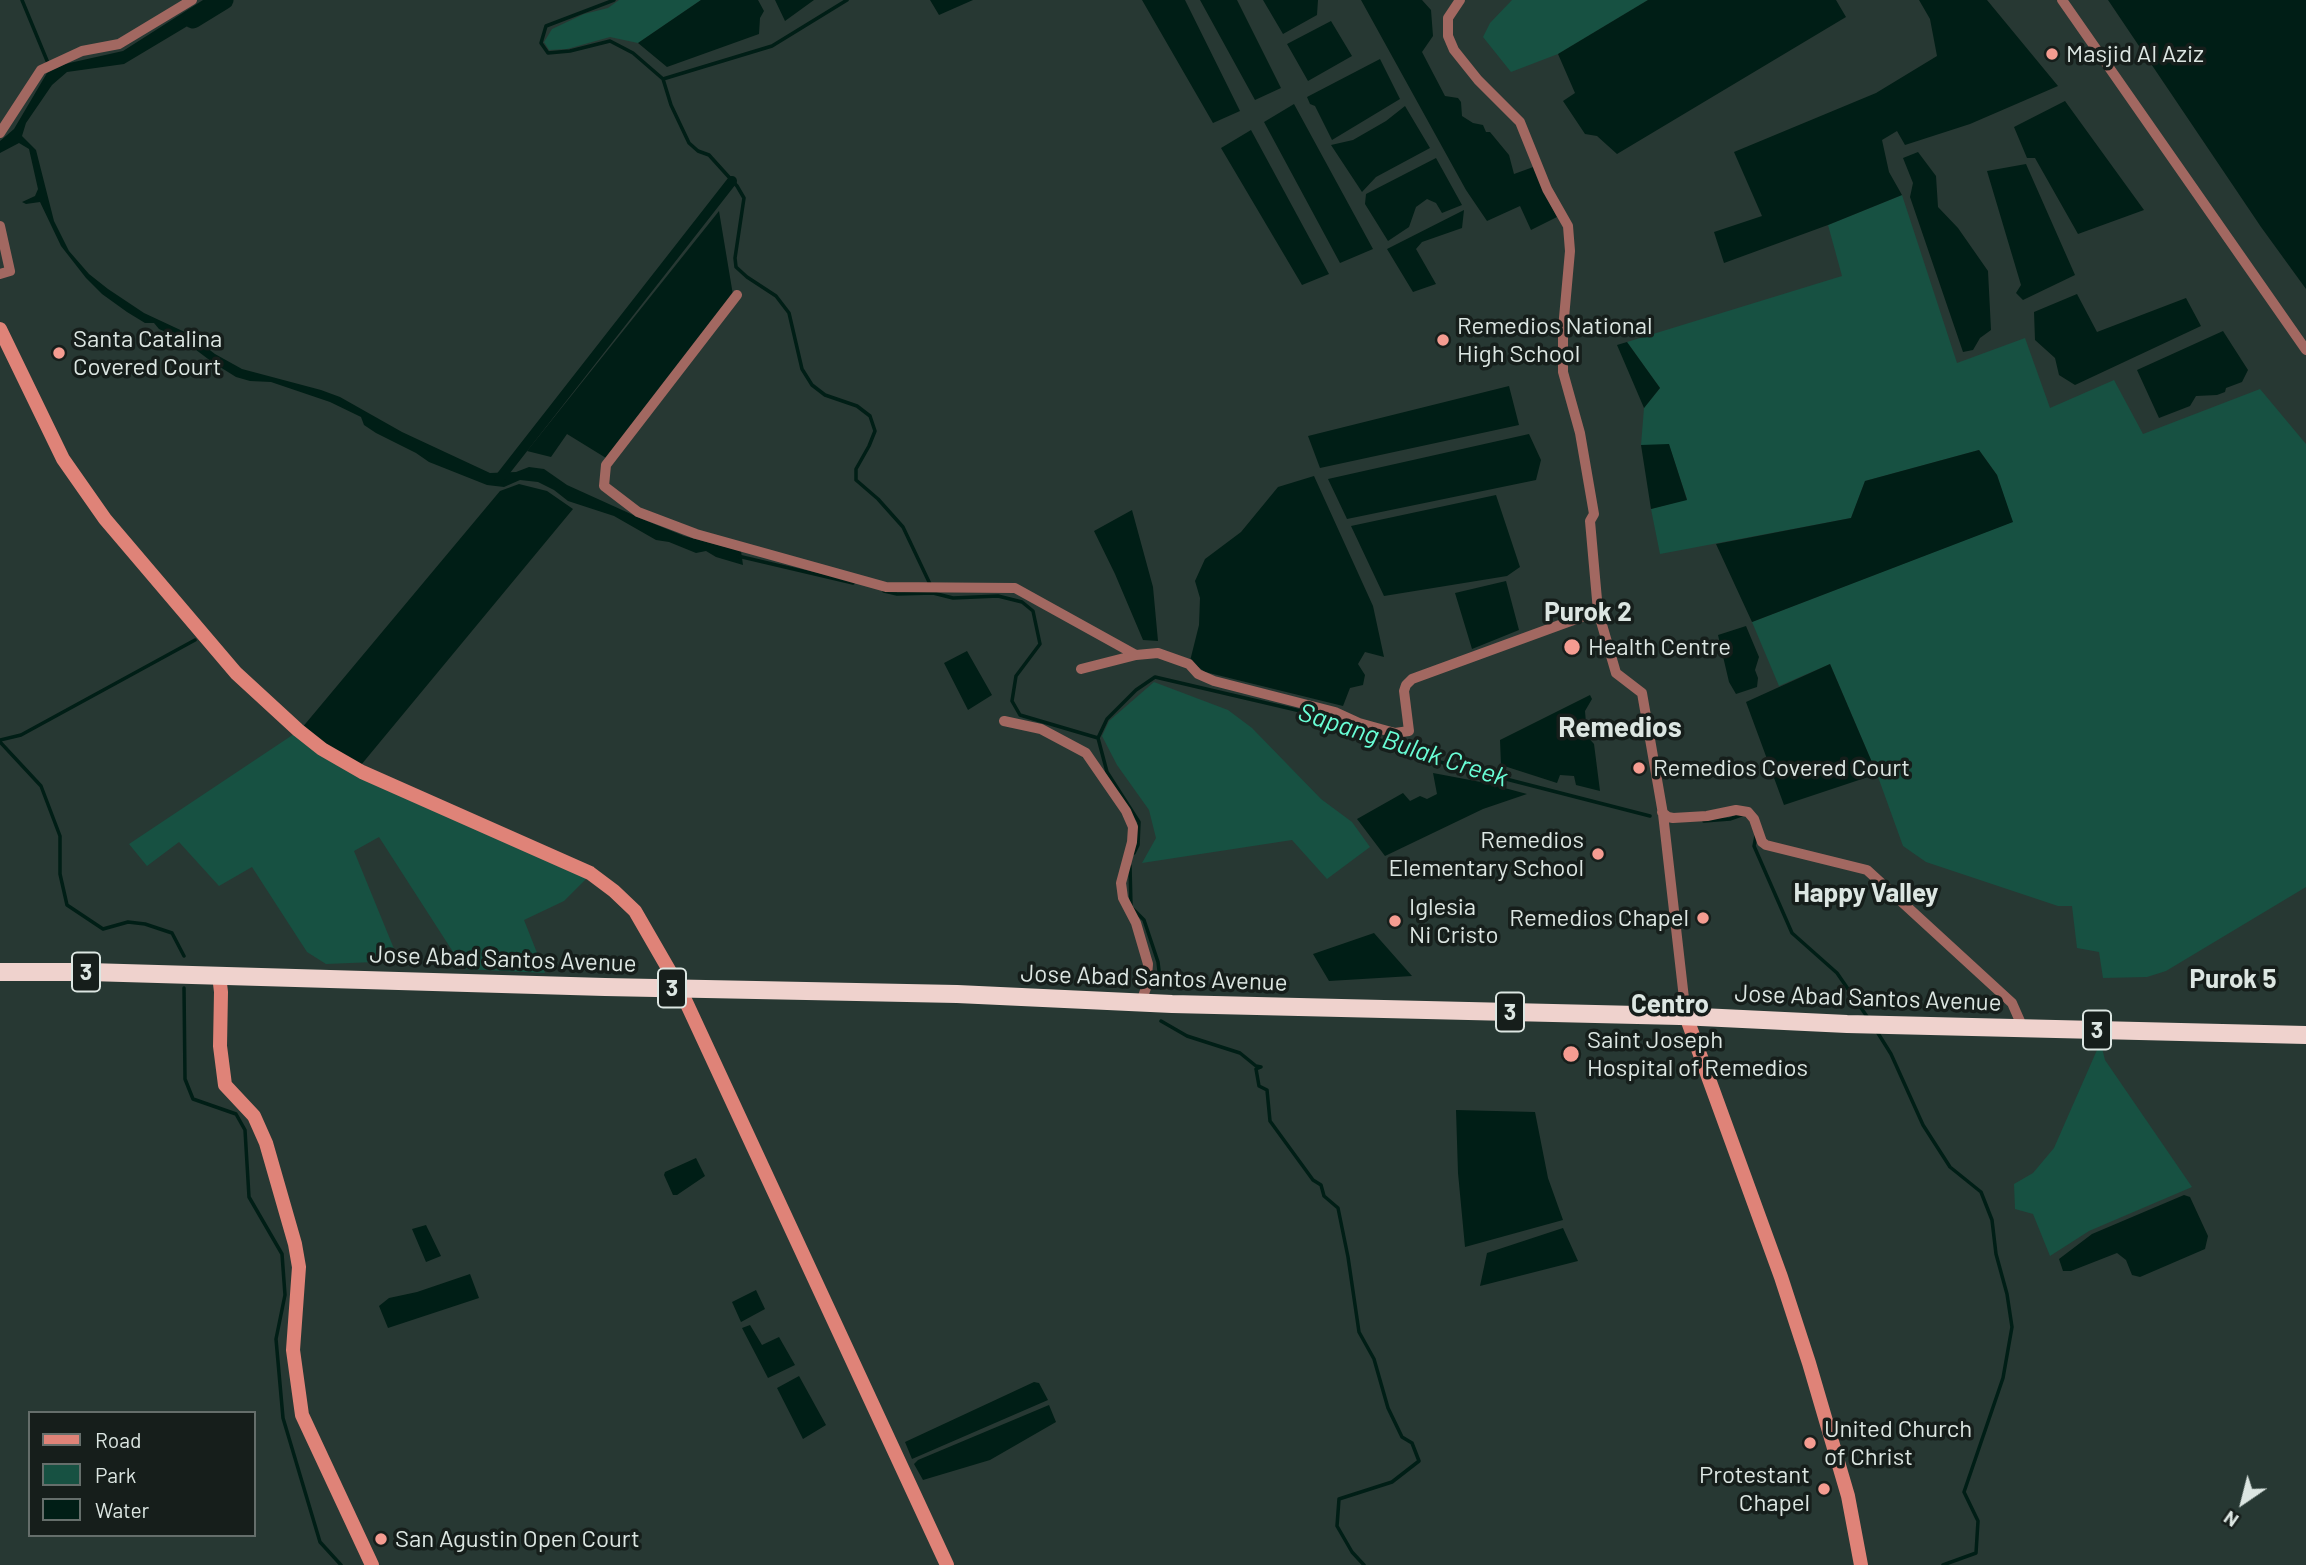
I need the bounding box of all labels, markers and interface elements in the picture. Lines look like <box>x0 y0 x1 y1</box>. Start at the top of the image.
place label: Masjid Al Aziz <box>2066 40 2204 68</box>
marker: Masjid Al Aziz <box>2044 46 2060 62</box>
place label: Remedios National High School <box>1457 312 1653 368</box>
place label: Santa Catalina Covered Court <box>73 325 222 381</box>
marker: Remedios National High School <box>1435 332 1451 348</box>
marker: Santa Catalina Covered Court <box>51 345 67 361</box>
district label: Purok 2 <box>1544 596 1632 628</box>
place label: Health Centre <box>1588 633 1731 661</box>
marker: Health Centre <box>1562 637 1582 657</box>
water label: Sapang Bulak Creek <box>1294 696 1512 794</box>
district label: Remedios <box>1558 711 1682 745</box>
place label: Remedios Covered Court <box>1653 754 1910 782</box>
marker: Remedios Covered Court <box>1631 760 1647 776</box>
place label: Remedios Elementary School <box>1389 826 1584 882</box>
marker: Remedios Elementary School <box>1590 846 1606 862</box>
district label: Happy Valley <box>1794 877 1938 909</box>
place label: Iglesia Ni Cristo <box>1409 893 1499 949</box>
place label: Remedios Chapel <box>1509 904 1689 932</box>
marker: Remedios Chapel <box>1695 910 1711 926</box>
marker: Iglesia Ni Cristo <box>1387 913 1403 929</box>
street label: Jose Abad Santos Avenue <box>369 940 637 978</box>
road number: 3 <box>72 953 100 992</box>
street label: Jose Abad Santos Avenue <box>1020 959 1288 997</box>
district label: Purok 5 <box>2190 963 2276 995</box>
road number: 3 <box>658 968 686 1007</box>
street label: Jose Abad Santos Avenue <box>1734 979 2002 1017</box>
district label: Centro <box>1631 988 1709 1020</box>
road number: 3 <box>1496 993 1524 1032</box>
road number: 3 <box>2083 1010 2111 1050</box>
place label: Saint Joseph Hospital of Remedios <box>1587 1026 1808 1082</box>
marker: Saint Joseph Hospital of Remedios <box>1561 1044 1581 1064</box>
legend <box>28 1411 256 1537</box>
place label: United Church of Christ <box>1824 1415 1972 1471</box>
text: Road <box>95 1427 141 1452</box>
marker: United Church of Christ <box>1802 1435 1818 1451</box>
place label: Protestant Chapel <box>1699 1461 1810 1517</box>
text: Park <box>95 1462 136 1487</box>
north arrow <box>2208 1467 2278 1537</box>
marker: Protestant Chapel <box>1816 1481 1832 1497</box>
text: Water <box>95 1497 149 1522</box>
text: N <box>2219 1507 2242 1533</box>
place label: San Agustin Open Court <box>395 1525 640 1553</box>
marker: San Agustin Open Court <box>373 1531 389 1547</box>

